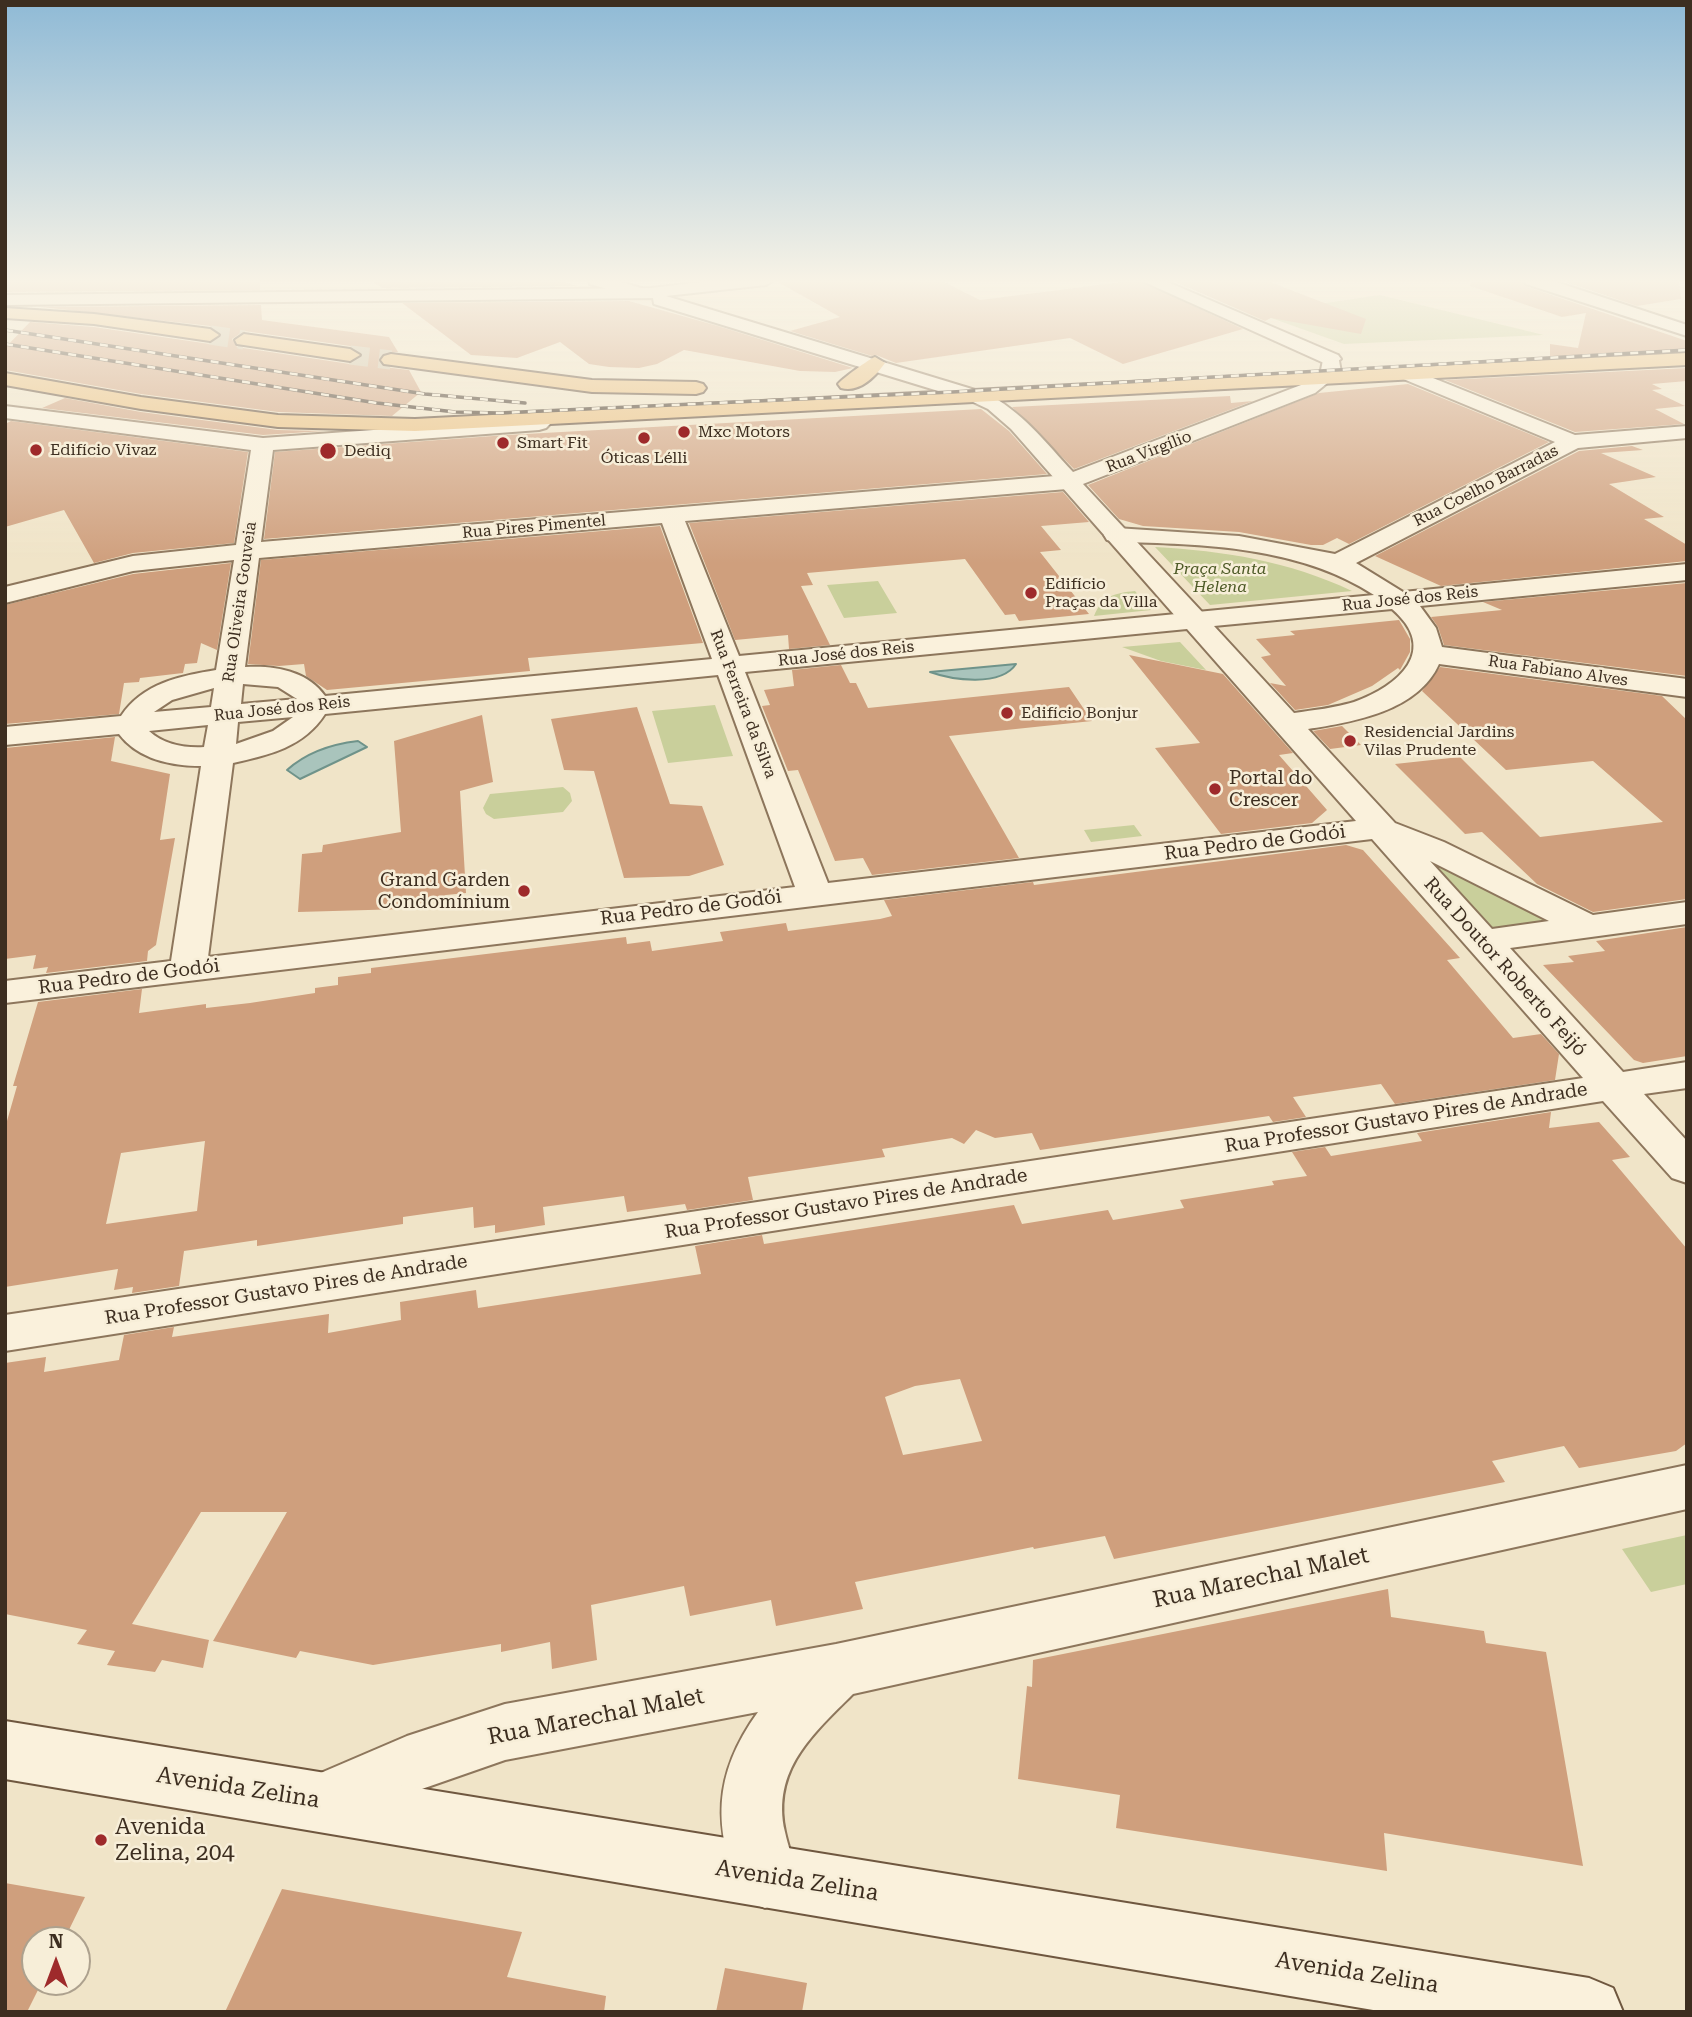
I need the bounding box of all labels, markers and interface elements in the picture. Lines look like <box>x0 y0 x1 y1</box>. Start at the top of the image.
place label: Mxc Motors <box>698 422 790 442</box>
marker: Mxc Motors <box>676 424 692 440</box>
street label: Rua Virgílio <box>1103 427 1195 477</box>
marker: Óticas Lélli <box>636 430 652 446</box>
place label: Smart Fit <box>517 433 588 453</box>
marker: Smart Fit <box>495 435 511 451</box>
place label: Edifício Vivaz <box>50 440 156 460</box>
marker: Dediq <box>318 441 338 461</box>
place label: Dediq <box>344 441 391 461</box>
street label: Rua Coelho Barradas <box>1410 441 1562 531</box>
marker: Edifício Vivaz <box>28 442 44 458</box>
place label: Óticas Lélli <box>601 448 687 468</box>
street label: Rua Pires Pimentel <box>461 511 607 543</box>
street label: Rua Oliveira Gouveia <box>219 520 261 684</box>
park label: Praça Santa Helena <box>1173 559 1267 597</box>
place label: Edifício Praças da Villa <box>1045 574 1157 612</box>
street label: Rua José dos Reis <box>1341 582 1479 616</box>
marker: Edifício Praças da Villa <box>1023 585 1039 601</box>
street label: Rua Ferreira da Silva <box>706 627 780 781</box>
street label: Rua José dos Reis <box>777 637 915 671</box>
street label: Rua Fabiano Alves <box>1487 652 1629 690</box>
street label: Rua José dos Reis <box>213 692 351 726</box>
place label: Edifício Bonjur <box>1021 703 1138 723</box>
marker: Edifício Bonjur <box>999 705 1015 721</box>
place label: Residencial Jardins Vilas Prudente <box>1364 722 1514 760</box>
marker: Residencial Jardins Vilas Prudente <box>1342 733 1358 749</box>
place label: Portal do Crescer <box>1229 767 1312 811</box>
marker: Portal do Crescer <box>1207 781 1223 797</box>
street label: Rua Pedro de Godói <box>1163 821 1347 865</box>
place label: Grand Garden Condomínium <box>378 869 510 913</box>
street label: Rua Doutor Roberto Feijó <box>1419 873 1591 1061</box>
marker: Grand Garden Condomínium <box>516 883 532 899</box>
street label: Rua Pedro de Godói <box>599 886 783 930</box>
street label: Rua Pedro de Godói <box>37 955 221 999</box>
street label: Rua Professor Gustavo Pires de Andrade <box>1223 1078 1589 1158</box>
street label: Rua Professor Gustavo Pires de Andrade <box>663 1164 1029 1244</box>
street label: Rua Professor Gustavo Pires de Andrade <box>103 1250 469 1330</box>
street label: Rua Marechal Malet <box>1151 1542 1371 1614</box>
street label: Rua Marechal Malet <box>485 1682 707 1752</box>
street label: Avenida Zelina <box>154 1761 322 1815</box>
place label: Avenida Zelina, 204 <box>115 1813 235 1867</box>
marker: Avenida Zelina, 204 <box>93 1832 109 1848</box>
street label: Avenida Zelina <box>713 1854 881 1908</box>
north arrow <box>21 1926 91 1996</box>
text: N <box>49 1930 63 1953</box>
street label: Avenida Zelina <box>1273 1946 1441 2000</box>

